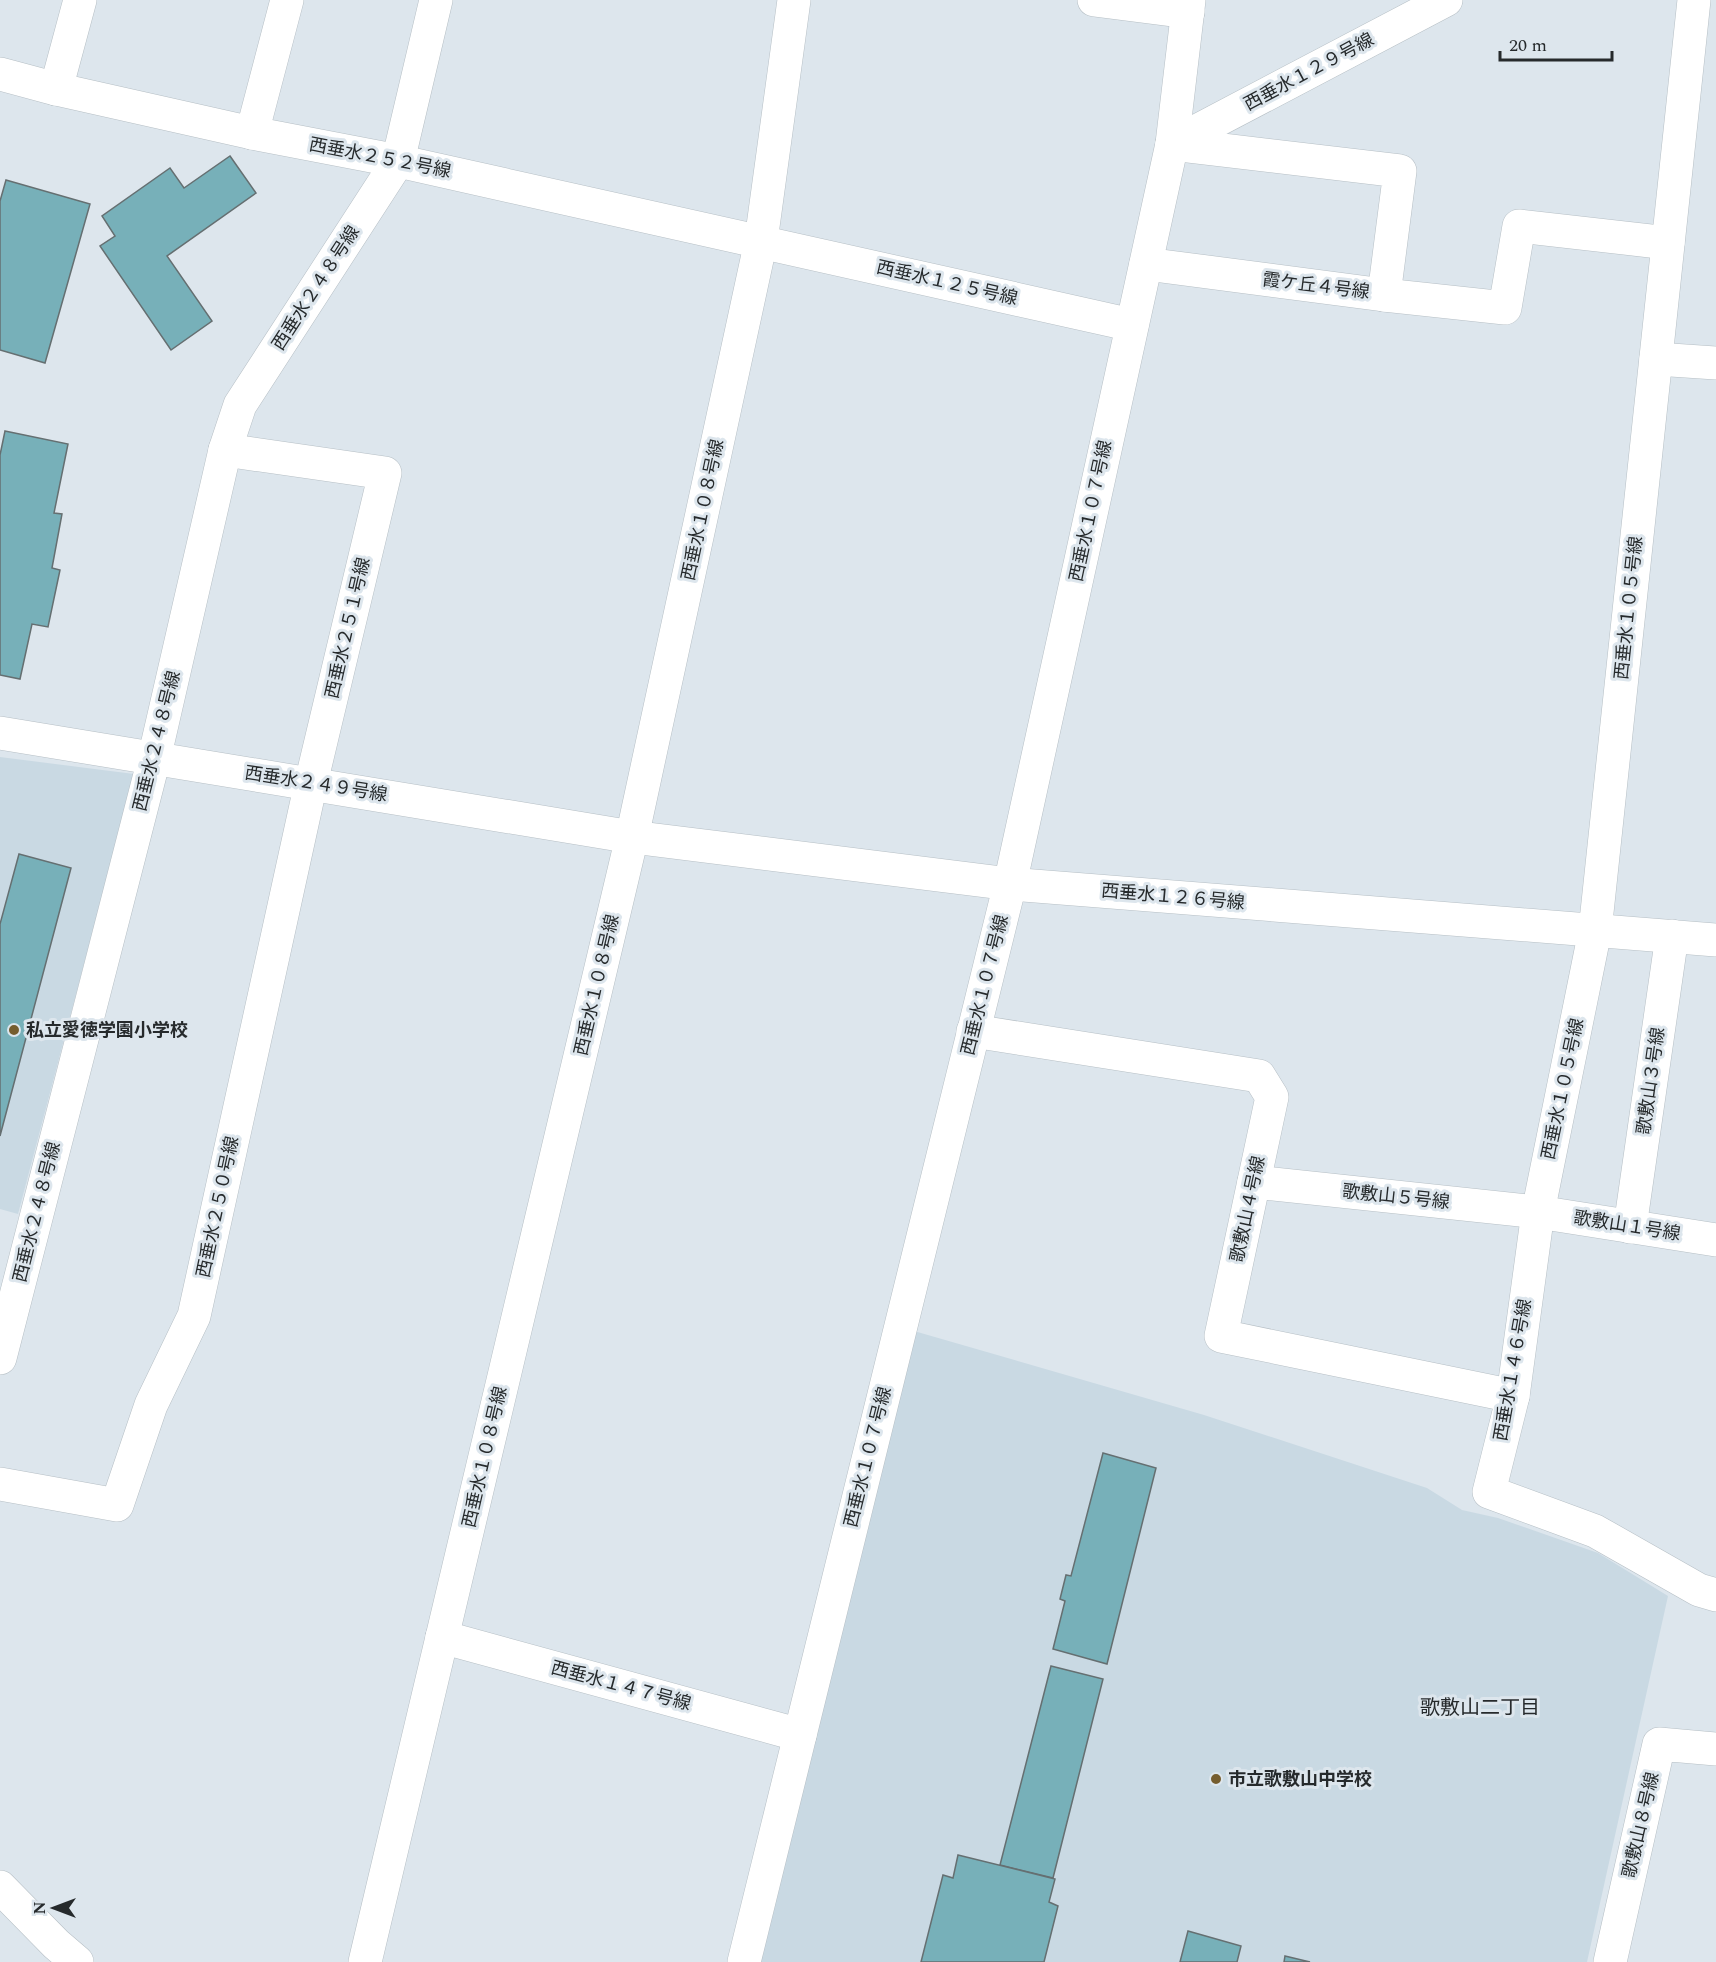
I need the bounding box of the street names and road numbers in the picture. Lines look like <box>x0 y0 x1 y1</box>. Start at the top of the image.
street label: 西垂水１２９号線 <box>1239 26 1379 118</box>
street label: 西垂水２５２号線 <box>307 131 453 185</box>
street label: 西垂水２４８号線 <box>265 220 367 356</box>
street label: 西垂水１２５号線 <box>874 254 1020 312</box>
street label: 霞ケ丘４号線 <box>1261 266 1371 306</box>
street label: 西垂水１０８号線 <box>675 437 731 583</box>
street label: 西垂水１０７号線 <box>1063 438 1119 584</box>
street label: 西垂水１０５号線 <box>1608 535 1650 681</box>
street label: 西垂水２５１号線 <box>319 555 377 701</box>
street label: 西垂水２４８号線 <box>126 668 188 814</box>
street label: 西垂水２４９号線 <box>243 759 389 809</box>
street label: 西垂水１２６号線 <box>1100 877 1246 917</box>
street label: 西垂水１０８号線 <box>568 912 626 1058</box>
street label: 西垂水１０７号線 <box>954 912 1016 1058</box>
street label: 西垂水１０５号線 <box>1535 1016 1591 1162</box>
street label: 歌敷山３号線 <box>1630 1026 1672 1136</box>
street label: 西垂水２５０号線 <box>190 1134 246 1280</box>
street label: 西垂水２４８号線 <box>6 1139 68 1285</box>
street label: 歌敷山４号線 <box>1224 1153 1272 1265</box>
street label: 歌敷山５号線 <box>1341 1178 1451 1216</box>
street label: 歌敷山１号線 <box>1572 1204 1682 1248</box>
street label: 西垂水１４６号線 <box>1487 1297 1539 1443</box>
street label: 西垂水１０８号線 <box>456 1384 514 1530</box>
street label: 西垂水１０７号線 <box>837 1384 899 1530</box>
street label: 西垂水１４７号線 <box>548 1654 694 1718</box>
street label: 歌敷山８号線 <box>1616 1769 1666 1881</box>

